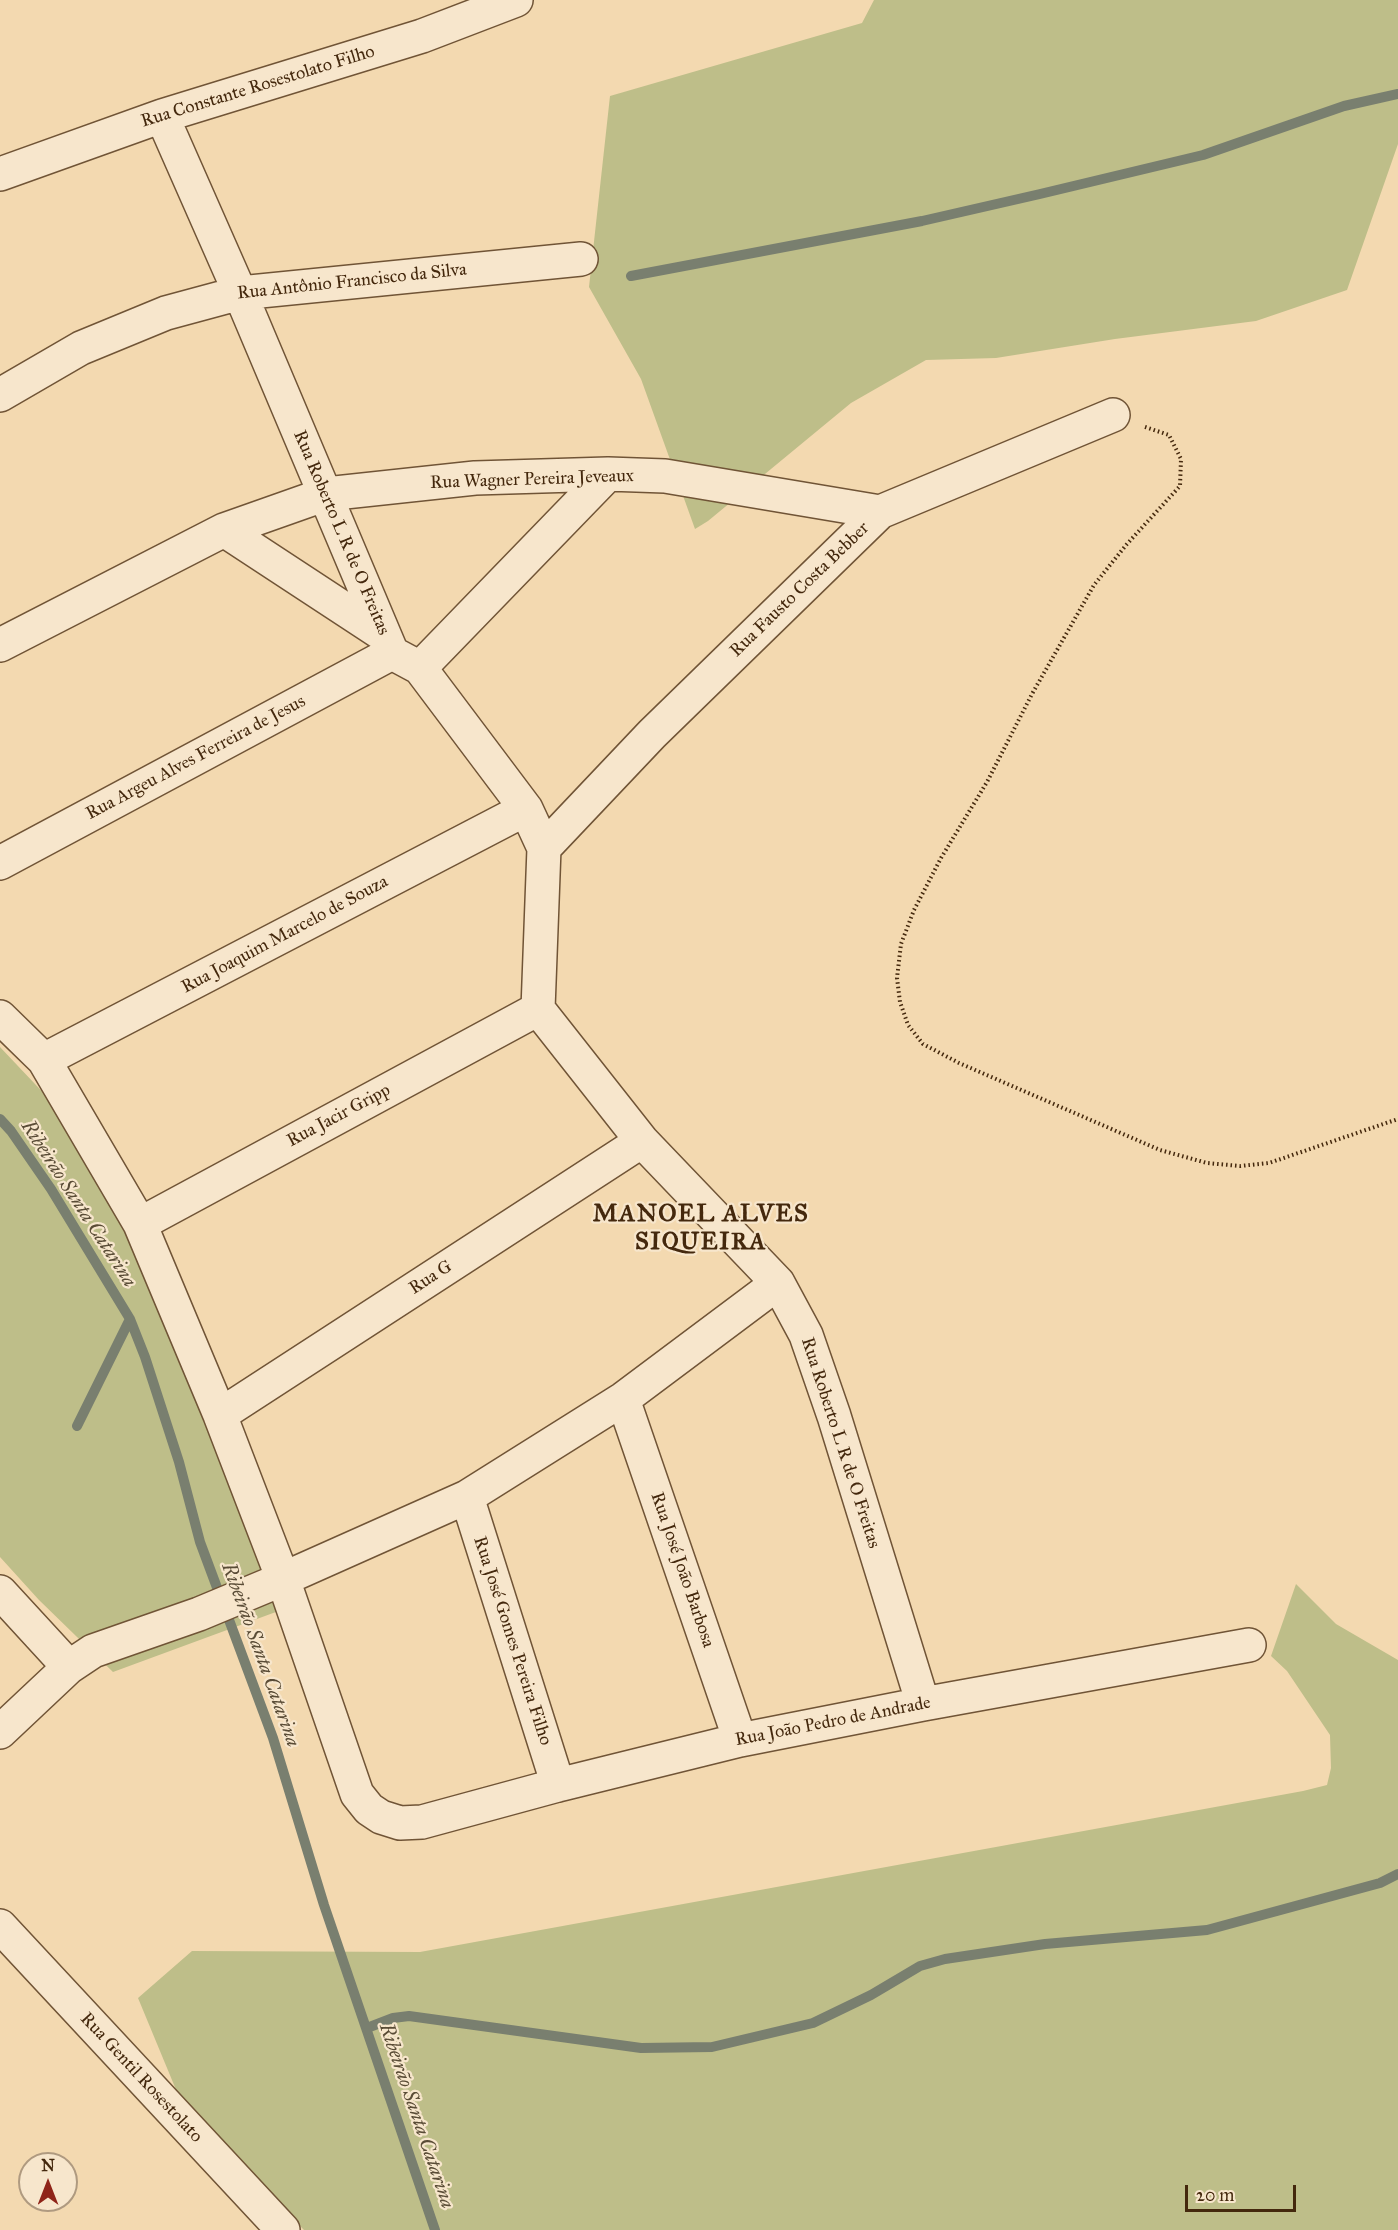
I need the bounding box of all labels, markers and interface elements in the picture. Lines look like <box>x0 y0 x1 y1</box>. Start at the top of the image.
street label: Rua Constante Rosestolato Filho <box>139 41 377 133</box>
street label: Rua Antônio Francisco da Silva <box>236 259 468 305</box>
street label: Rua Roberto L R de O Freitas <box>288 427 394 639</box>
street label: Rua Wagner Pereira Jeveaux <box>430 466 634 494</box>
street label: Rua Fausto Costa Bebber <box>726 518 874 662</box>
street label: Rua Argeu Alves Ferreira de Jesus <box>83 691 309 825</box>
street label: Rua Joaquim Marcelo de Souza <box>178 871 392 999</box>
street label: Rua Jacir Gripp <box>284 1080 394 1152</box>
water label: Ribeirão Santa Catarina <box>15 1116 141 1292</box>
district label: MANOEL ALVES SIQUEIRA <box>593 1201 809 1257</box>
street label: Rua G <box>406 1256 456 1300</box>
street label: Rua Roberto L R de O Freitas <box>796 1335 884 1551</box>
street label: Rua José João Barbosa <box>645 1490 719 1650</box>
street label: Rua José Gomes Pereira Filho <box>468 1534 556 1748</box>
water label: Ribeirão Santa Catarina <box>216 1560 304 1750</box>
street label: Rua João Pedro de Andrade <box>733 1692 933 1752</box>
street label: Rua Gentil Rosestolato <box>75 2009 207 2147</box>
water label: Ribeirão Santa Catarina <box>373 2020 459 2212</box>
north arrow <box>18 2152 78 2212</box>
text: N <box>41 2156 55 2175</box>
scale bar <box>1188 2173 1299 2211</box>
text: 20 m <box>1196 2184 1234 2206</box>

